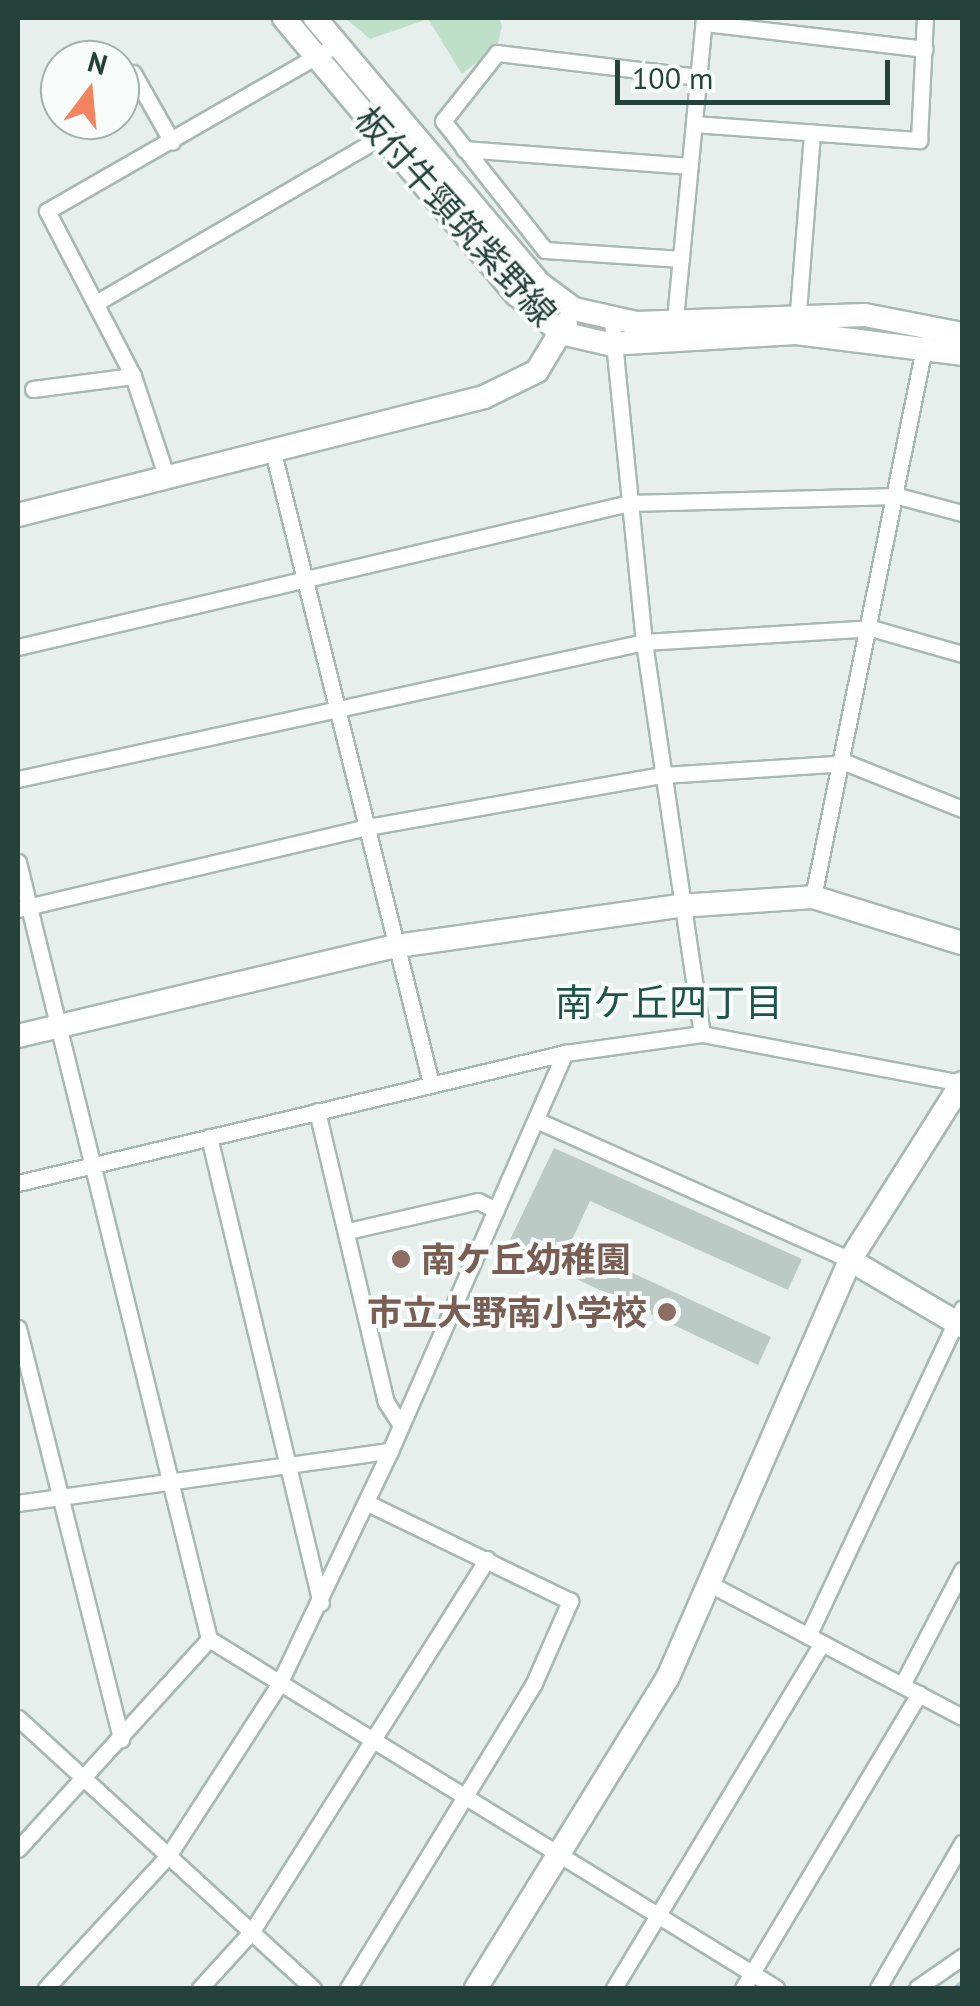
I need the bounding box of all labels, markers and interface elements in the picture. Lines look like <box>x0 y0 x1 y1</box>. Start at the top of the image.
north arrow <box>40 40 140 140</box>
scale bar <box>620 40 895 102</box>
text: N <box>84 42 112 83</box>
text: 100 m <box>632 58 713 97</box>
street label: 板付牛頸筑紫野線 <box>347 98 565 334</box>
district label: 南ケ丘四丁目 <box>555 979 783 1025</box>
place label: 南ケ丘幼稚園 <box>421 1238 631 1280</box>
marker: 南ケ丘幼稚園 <box>390 1248 412 1270</box>
place label: 市立大野南小学校 <box>367 1291 647 1333</box>
marker: 市立大野南小学校 <box>656 1301 678 1323</box>

